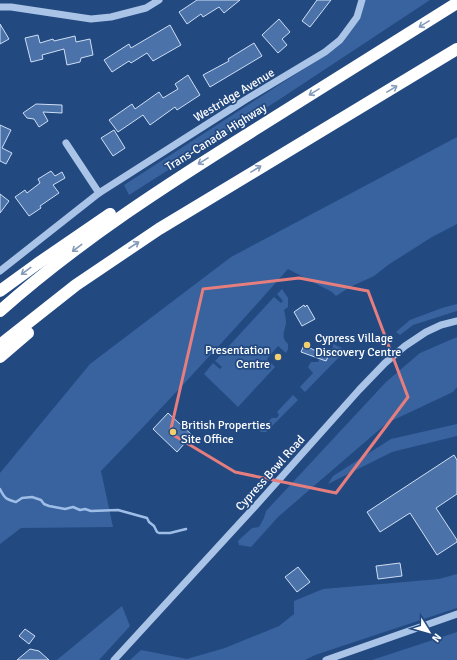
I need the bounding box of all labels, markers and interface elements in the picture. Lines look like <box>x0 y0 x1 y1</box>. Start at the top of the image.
one-way arrow <box>418 20 430 28</box>
street label: Westridge Avenue <box>191 65 278 126</box>
one-way arrow <box>386 84 398 92</box>
one-way arrow <box>308 89 320 97</box>
street label: Trans-Canada Highway <box>163 100 270 175</box>
one-way arrow <box>198 157 209 166</box>
one-way arrow <box>250 165 262 173</box>
one-way arrow <box>128 241 139 249</box>
one-way arrow <box>72 243 83 252</box>
one-way arrow <box>21 267 32 275</box>
place label: Cypress Village Discovery Centre <box>315 331 401 360</box>
marker: Cypress Village Discovery Centre <box>302 340 312 350</box>
place label: Presentation Centre <box>205 343 270 372</box>
marker: Presentation Centre <box>273 352 283 362</box>
place label: British Properties Site Office <box>181 418 271 447</box>
marker: British Properties Site Office <box>168 427 178 437</box>
street label: Cypress Bowl Road <box>233 432 308 514</box>
north arrow <box>409 612 449 652</box>
text: N <box>429 631 444 645</box>

